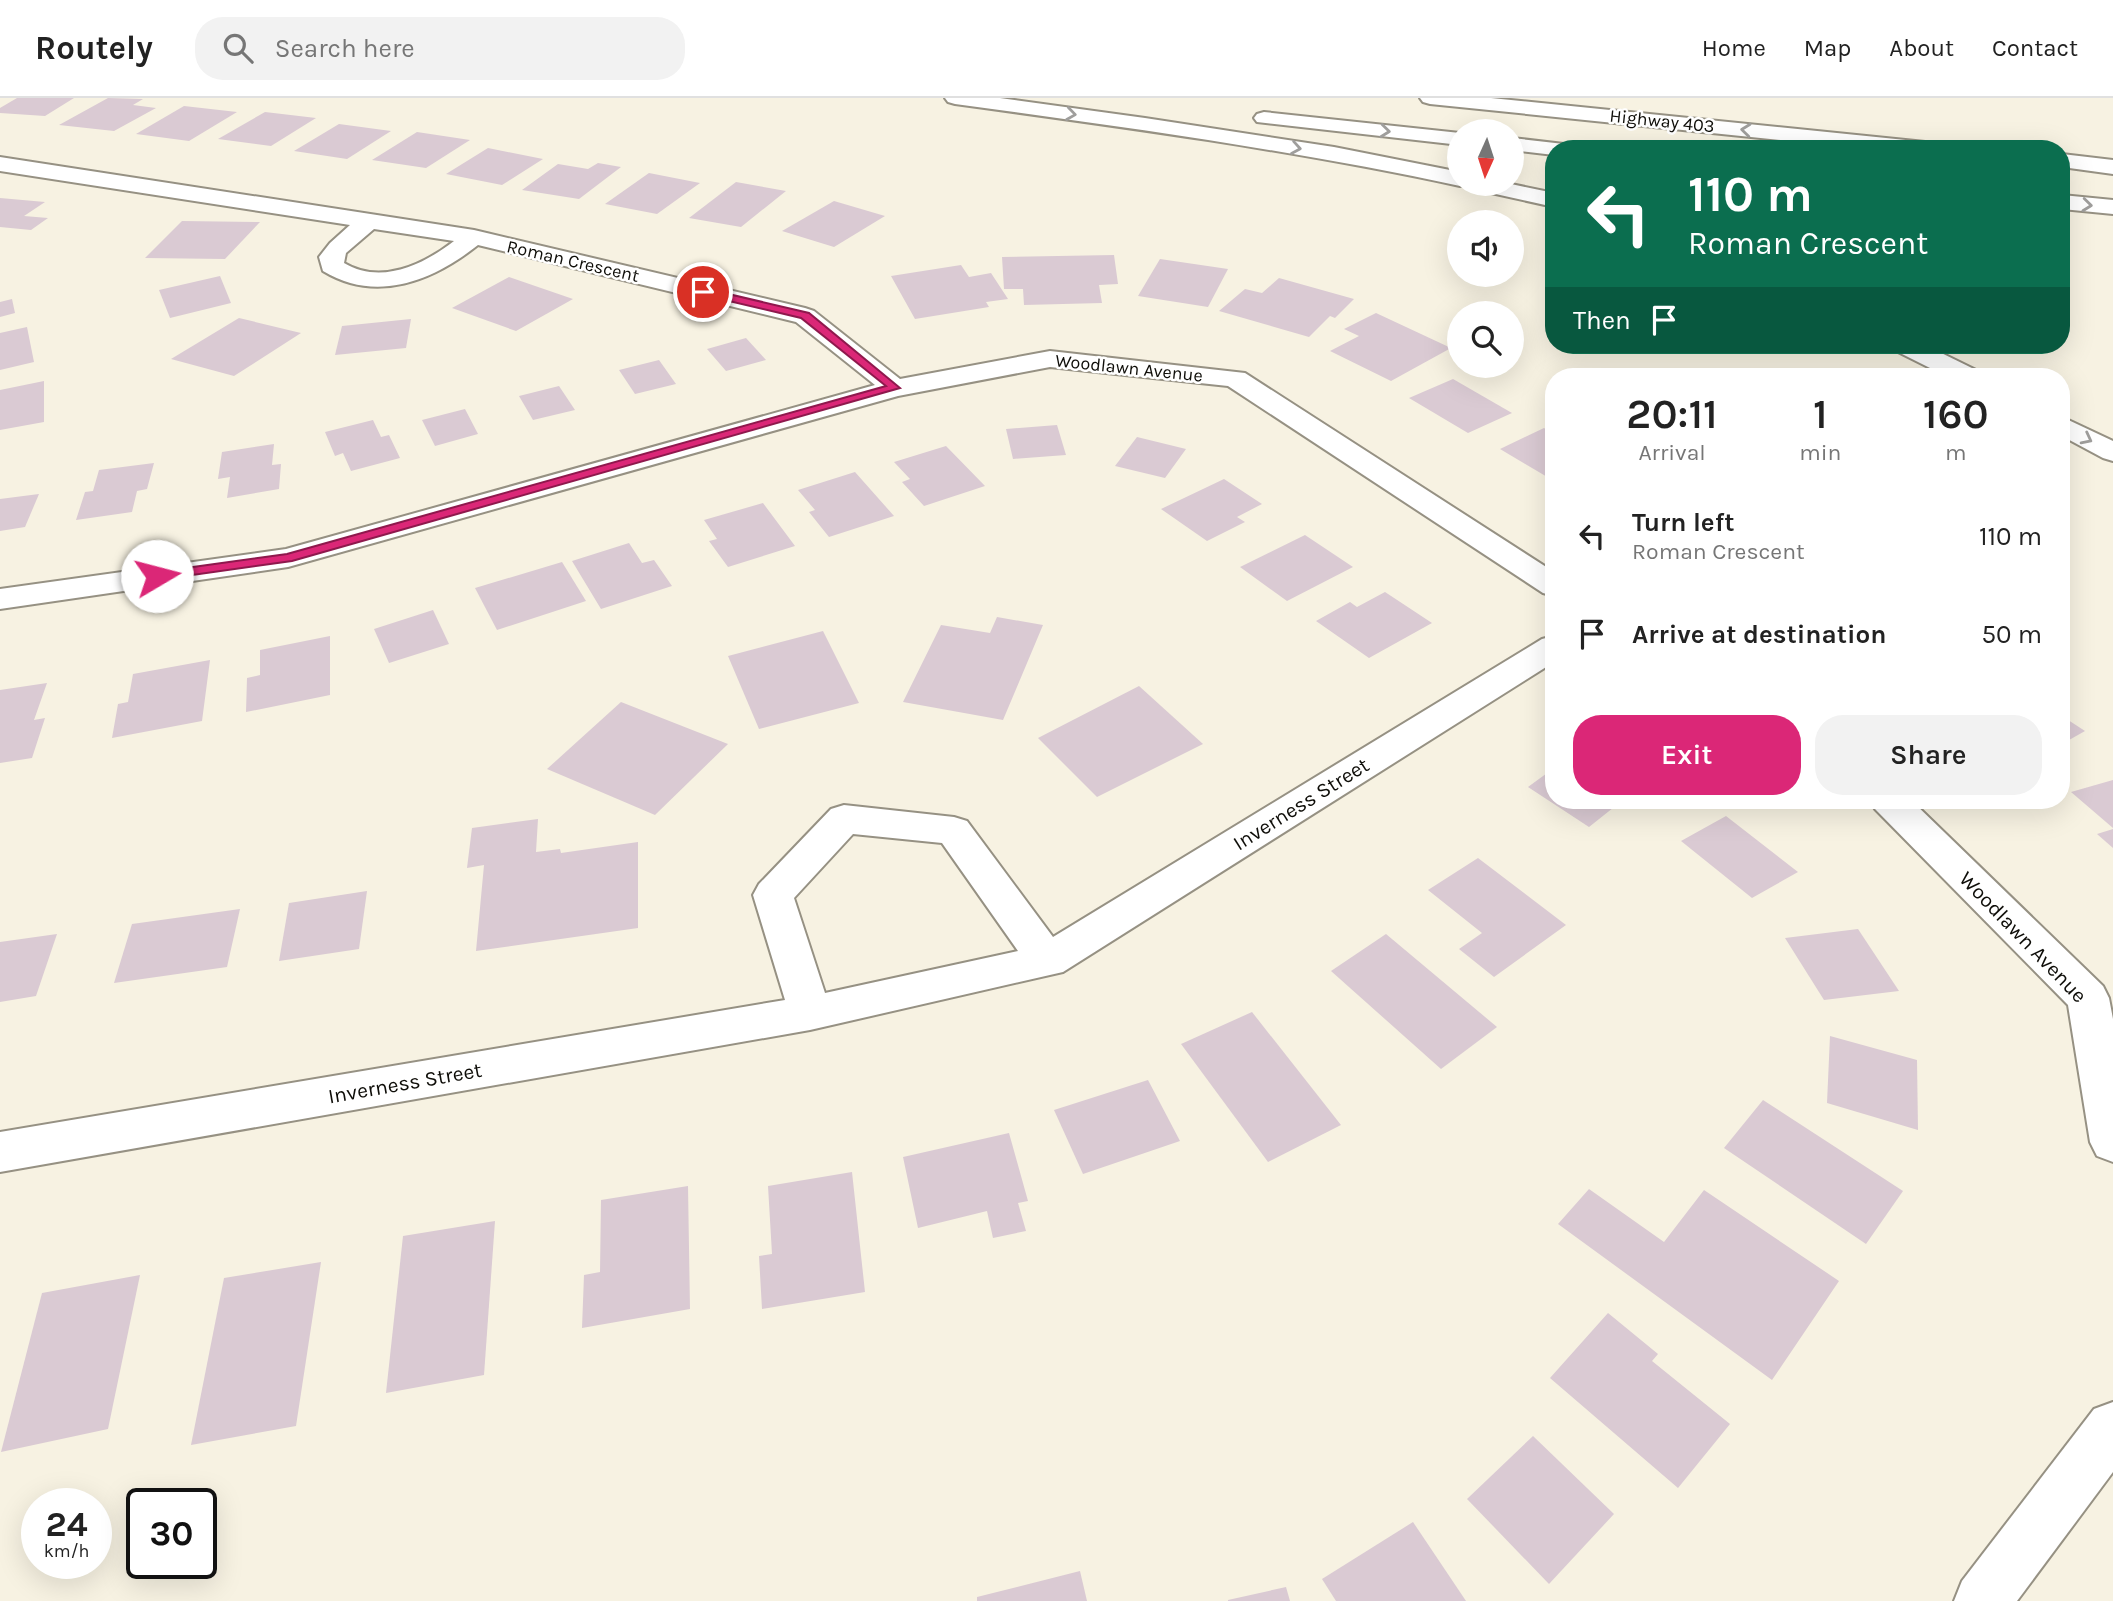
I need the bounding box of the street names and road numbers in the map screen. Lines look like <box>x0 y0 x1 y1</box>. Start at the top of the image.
street label: Highway 403 <box>1608 105 1716 137</box>
street label: Roman Crescent <box>505 235 642 287</box>
street label: Woodlawn Avenue <box>1054 349 1204 387</box>
street label: Inverness Street <box>1229 753 1373 855</box>
street label: Woodlawn Avenue <box>1954 866 2092 1008</box>
street label: Inverness Street <box>326 1058 484 1108</box>

